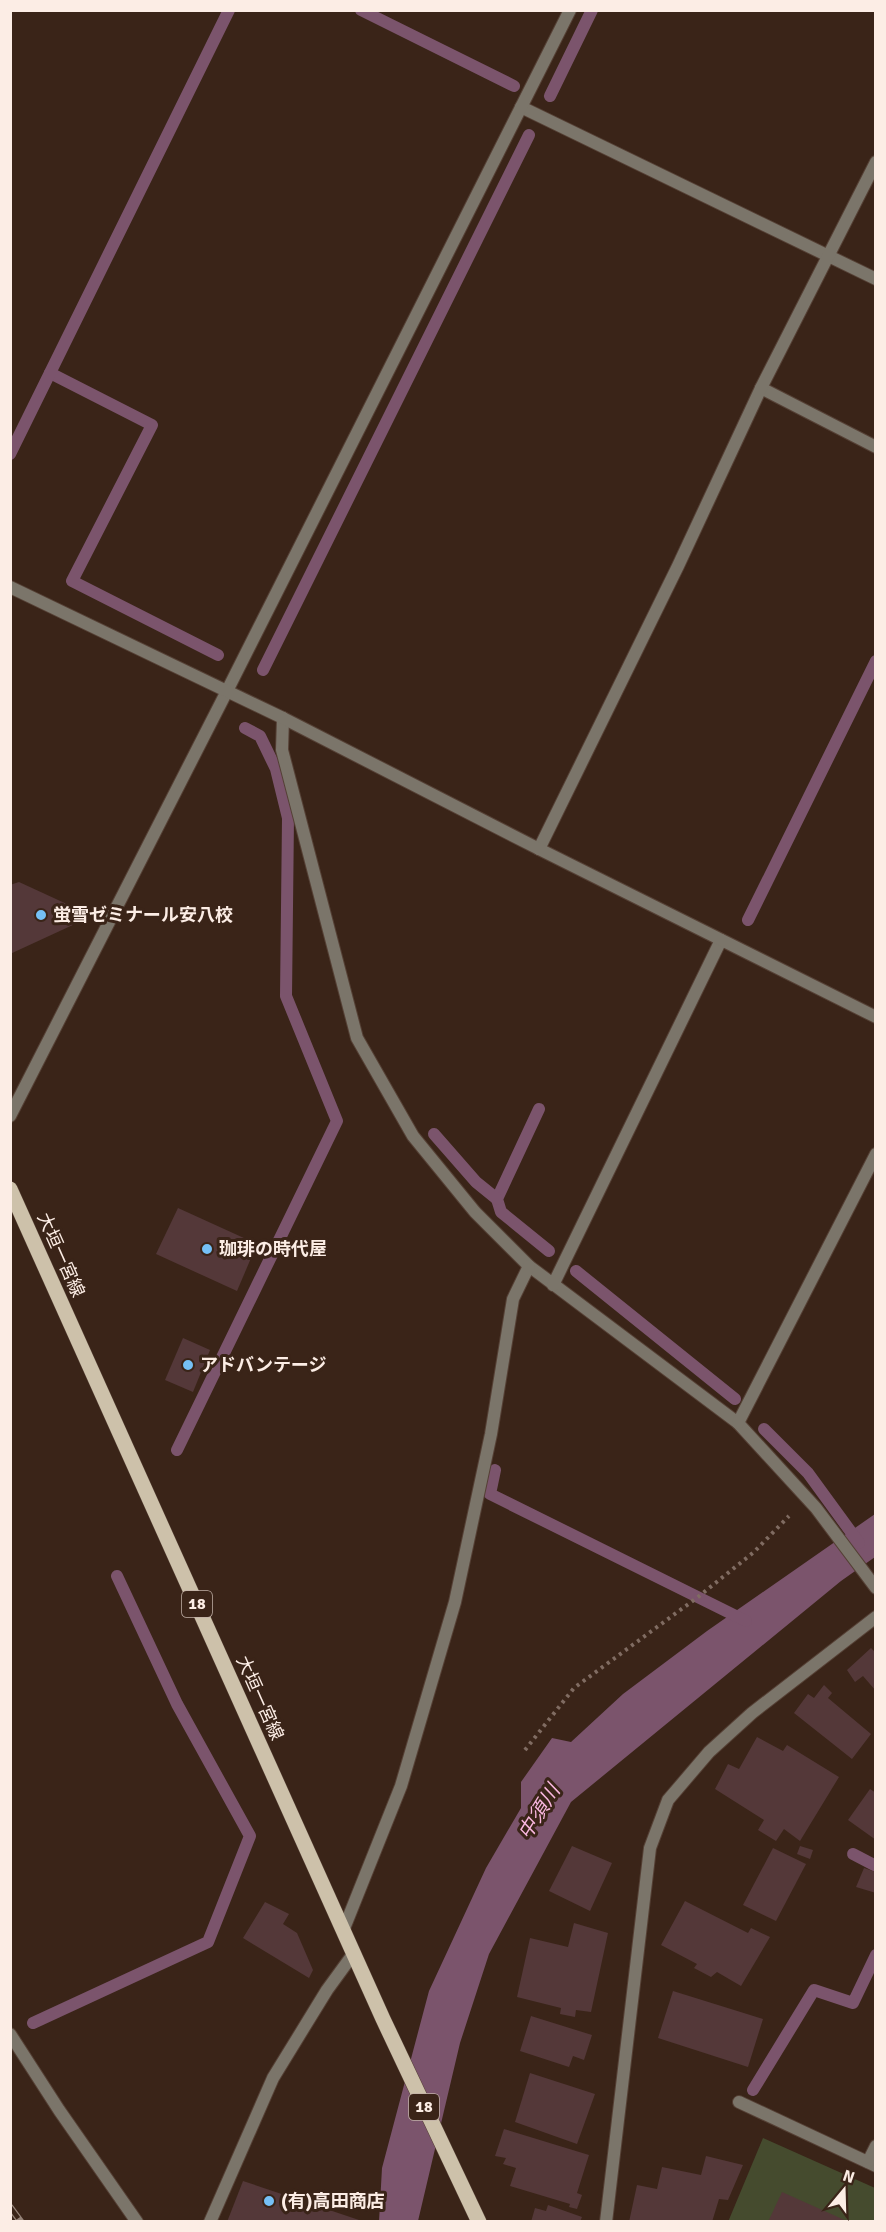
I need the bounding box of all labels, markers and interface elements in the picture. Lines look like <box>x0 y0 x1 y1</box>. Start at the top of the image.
place label: 蛍雪ゼミナール安八校 <box>53 904 233 926</box>
marker: 蛍雪ゼミナール安八校 <box>34 908 48 922</box>
street label: 大垣一宮線 <box>33 1209 89 1301</box>
place label: 珈琲の時代屋 <box>219 1238 327 1260</box>
marker: 珈琲の時代屋 <box>200 1242 214 1256</box>
place label: アドバンテージ <box>200 1354 327 1376</box>
marker: アドバンテージ <box>181 1358 195 1372</box>
road number: 18 <box>182 1591 212 1617</box>
street label: 大垣一宮線 <box>232 1652 288 1744</box>
water label: 中須川 <box>513 1778 567 1844</box>
road number: 18 <box>409 2094 439 2120</box>
north arrow <box>814 2160 874 2220</box>
text: N <box>840 2165 857 2188</box>
place label: (有)高田商店 <box>281 2190 385 2212</box>
marker: (有)高田商店 <box>262 2194 276 2208</box>

